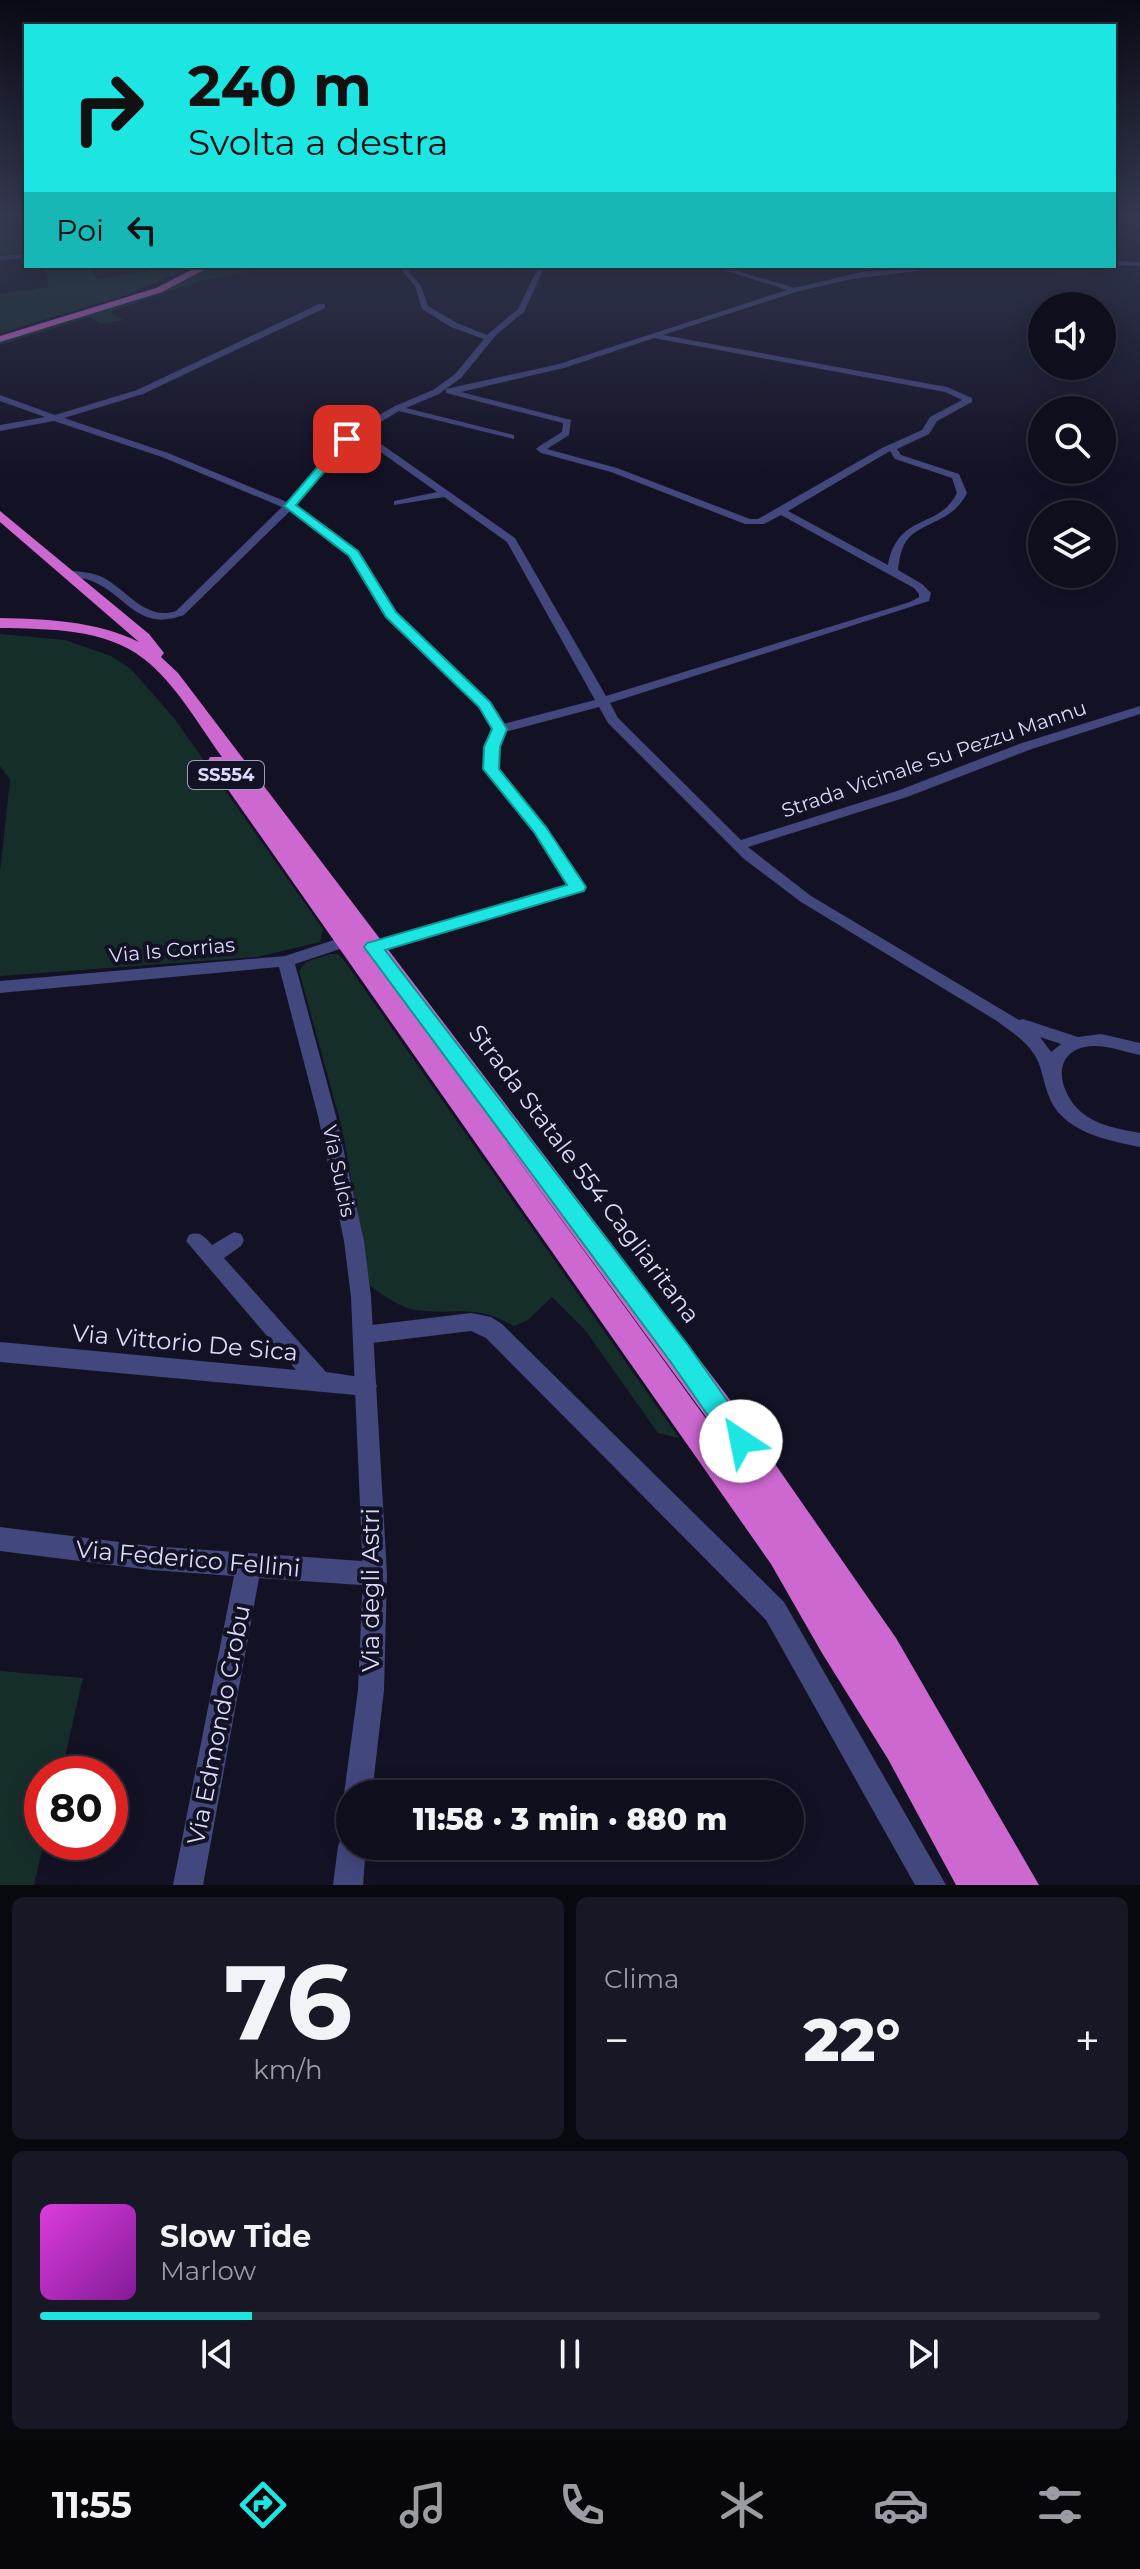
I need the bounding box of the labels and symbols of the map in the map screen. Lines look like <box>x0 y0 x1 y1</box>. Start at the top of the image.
pin <box>313 405 381 473</box>
street label: Strada Vicinale Su Pezzu Mannu <box>778 695 1090 823</box>
road number: SS554 <box>188 761 264 789</box>
street label: Via Is Corrias <box>108 933 236 967</box>
street label: Strada Statale 554 Cagliaritana <box>463 1019 706 1329</box>
street label: Via Sulcis <box>318 1123 360 1219</box>
street label: Via Vittorio De Sica <box>71 1318 299 1367</box>
position arrow <box>699 1399 783 1483</box>
street label: Via degli Astri <box>356 1508 385 1672</box>
street label: Via Federico Fellini <box>75 1534 301 1583</box>
street label: Via Edmondo Crobu <box>181 1603 256 1847</box>
speed limit sign: 80 <box>24 1756 128 1860</box>

